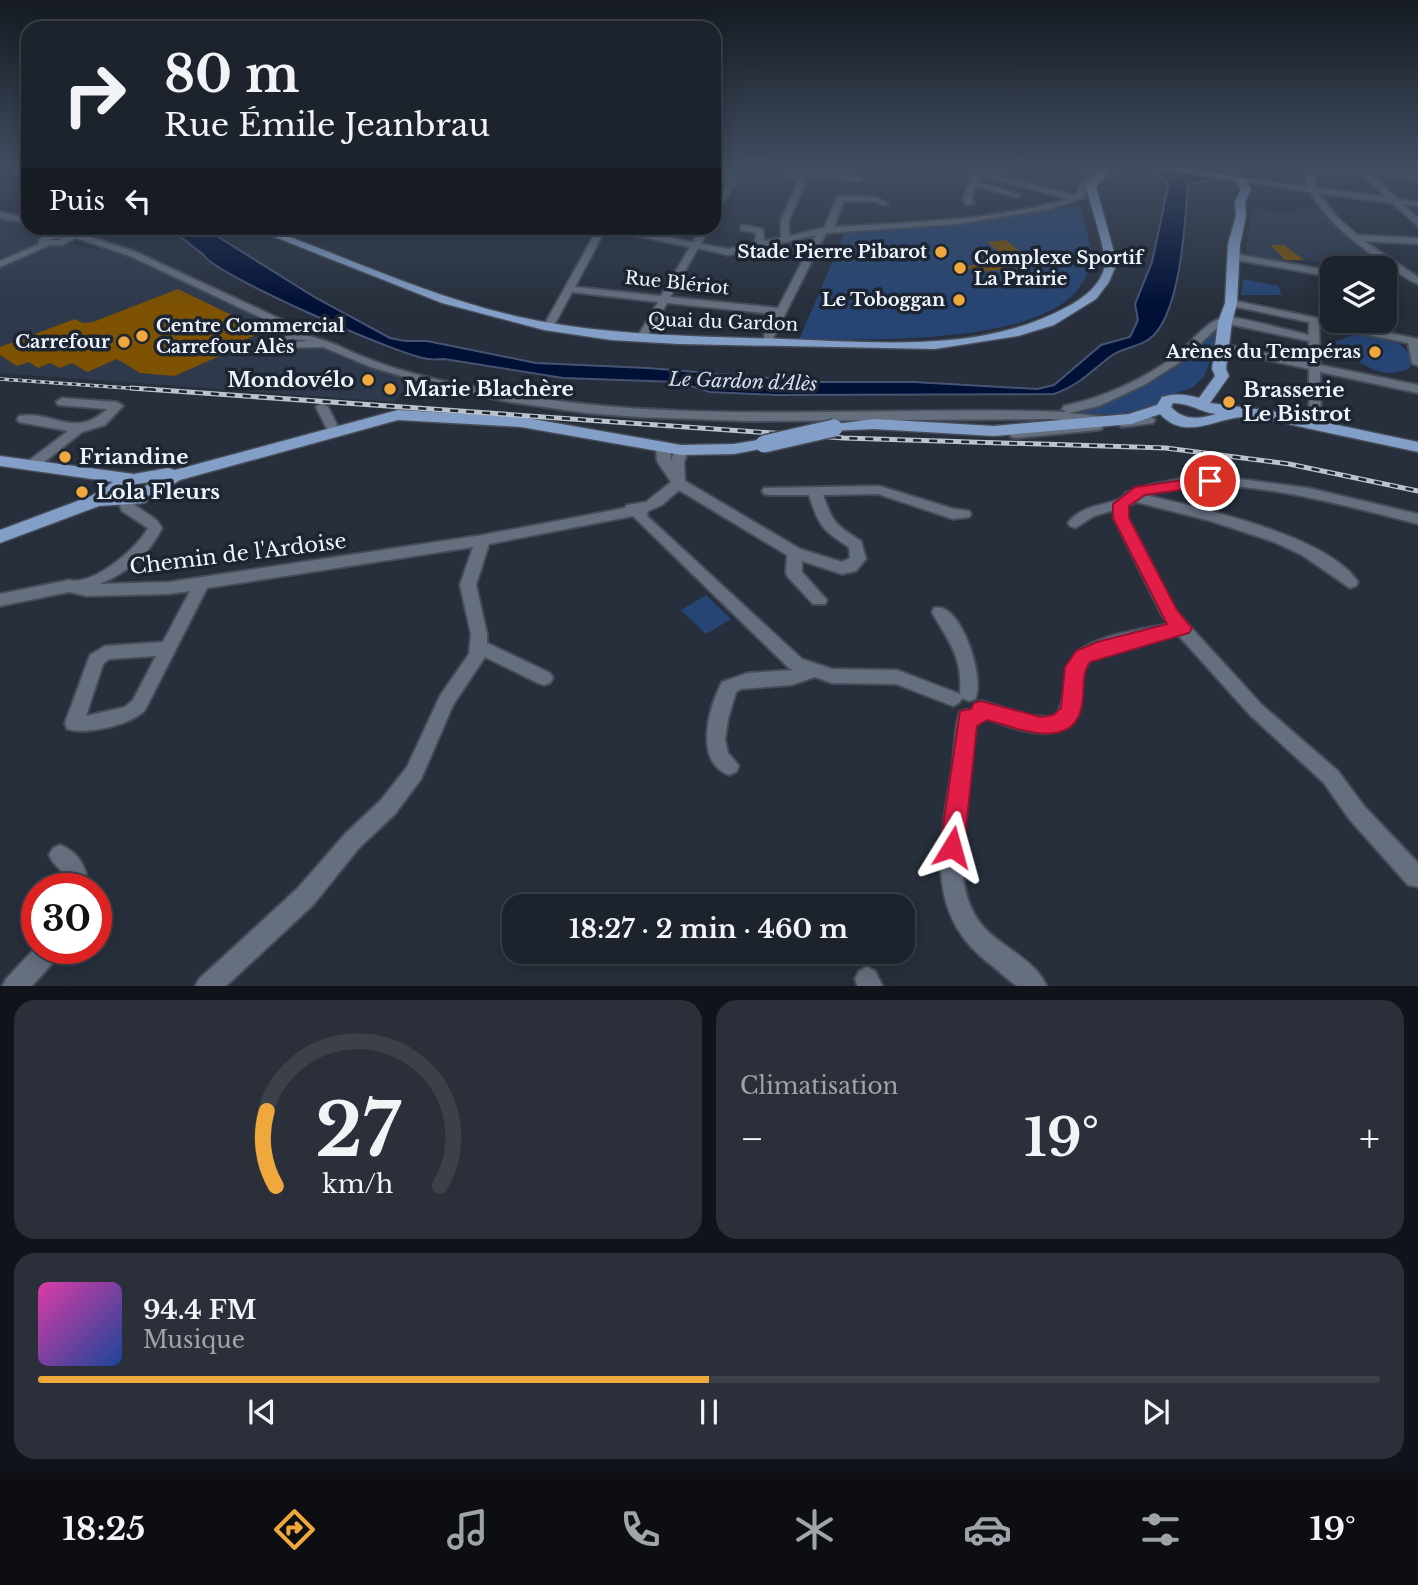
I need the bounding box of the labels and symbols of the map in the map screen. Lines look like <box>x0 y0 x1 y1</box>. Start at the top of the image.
place label: Stade Pierre Pibarot <box>738 241 927 263</box>
marker: Stade Pierre Pibarot <box>933 244 949 260</box>
place label: Complexe Sportif La Prairie <box>974 247 1145 290</box>
marker: Complexe Sportif La Prairie <box>952 260 968 276</box>
street label: Rue Blériot <box>624 267 731 299</box>
place label: Le Toboggan <box>822 289 945 311</box>
marker: Le Toboggan <box>951 292 967 308</box>
street label: Quai du Gardon <box>648 308 798 336</box>
place label: Centre Commercial Carrefour Alès <box>156 315 345 358</box>
marker: Centre Commercial Carrefour Alès <box>134 328 150 344</box>
place label: Carrefour <box>15 331 110 353</box>
marker: Carrefour <box>116 334 132 350</box>
place label: Arènes du Tempéras <box>1165 341 1361 363</box>
marker: Arènes du Tempéras <box>1367 344 1383 360</box>
place label: Mondovélo <box>227 367 354 393</box>
water label: Le Gardon d'Alès <box>667 367 818 396</box>
marker: Mondovélo <box>360 372 376 388</box>
place label: Marie Blachère <box>404 376 574 402</box>
place label: Brasserie Le Bistrot <box>1243 377 1351 427</box>
marker: Marie Blachère <box>382 381 398 397</box>
marker: Brasserie Le Bistrot <box>1221 394 1237 410</box>
place label: Friandine <box>79 444 189 470</box>
marker: Friandine <box>57 449 73 465</box>
pin <box>1180 451 1240 511</box>
place label: Lola Fleurs <box>96 479 220 505</box>
marker: Lola Fleurs <box>74 484 90 500</box>
street label: Chemin de l'Ardoise <box>128 528 348 580</box>
position arrow <box>915 810 989 884</box>
speed limit sign: 30 <box>21 873 112 964</box>

